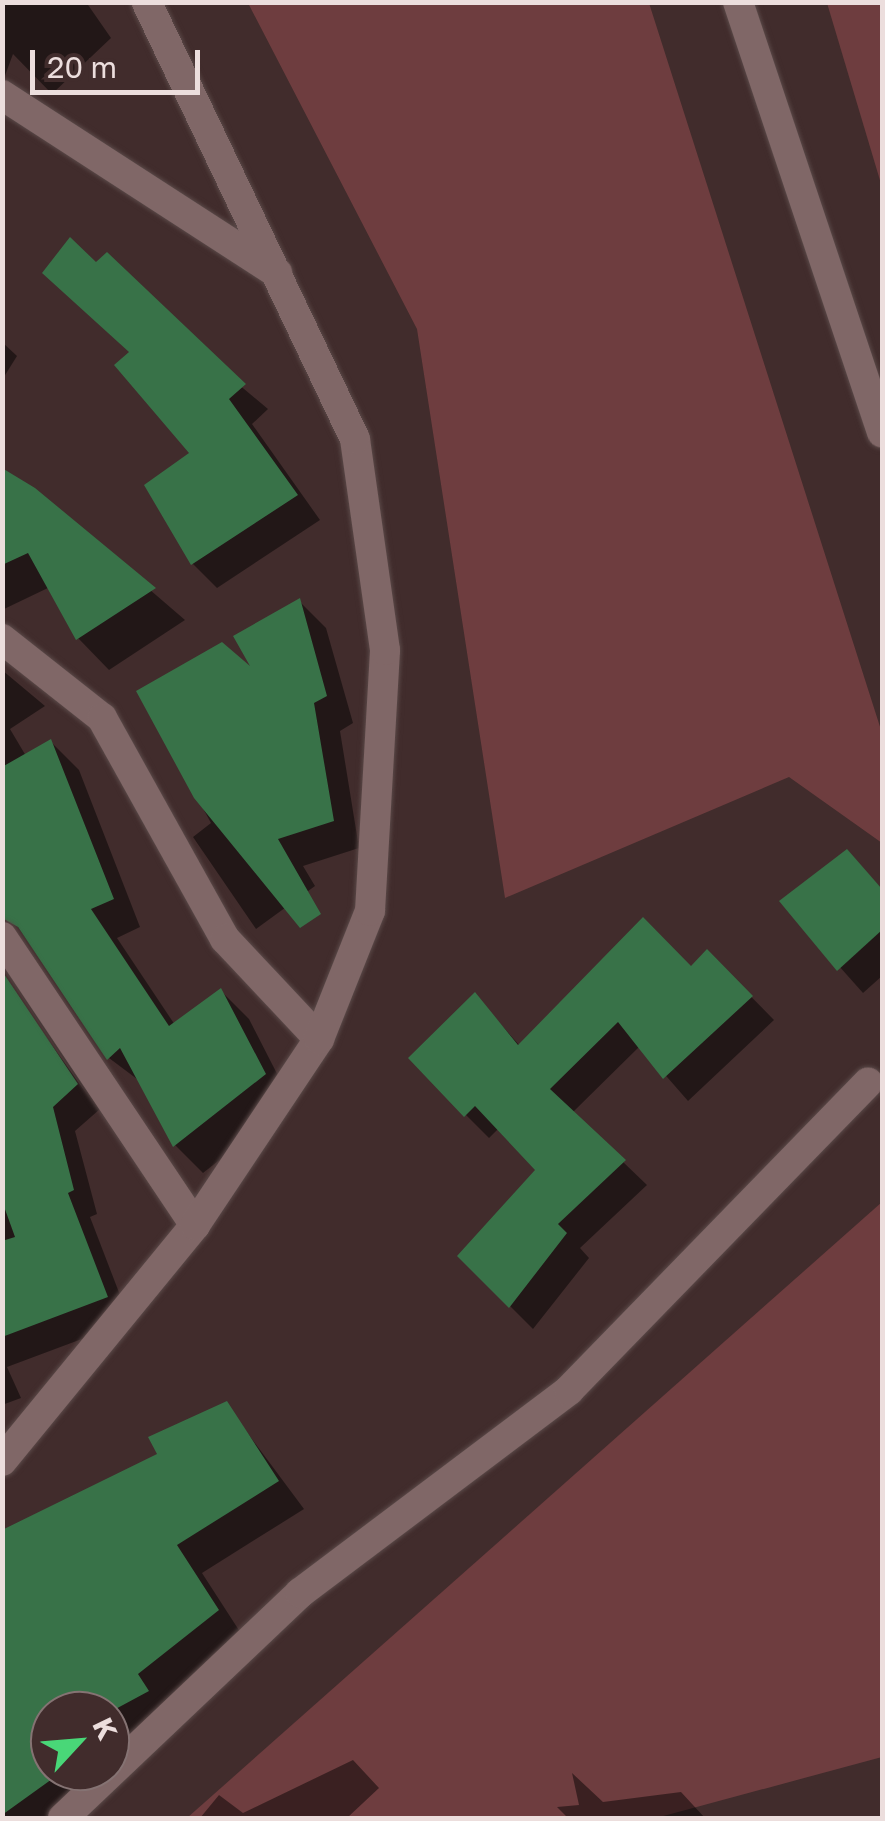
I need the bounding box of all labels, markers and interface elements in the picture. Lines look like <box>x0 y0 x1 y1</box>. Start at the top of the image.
scale bar <box>35 30 205 92</box>
text: 20 m <box>47 49 117 85</box>
north arrow <box>30 1691 130 1791</box>
text: K <box>86 1712 125 1745</box>

